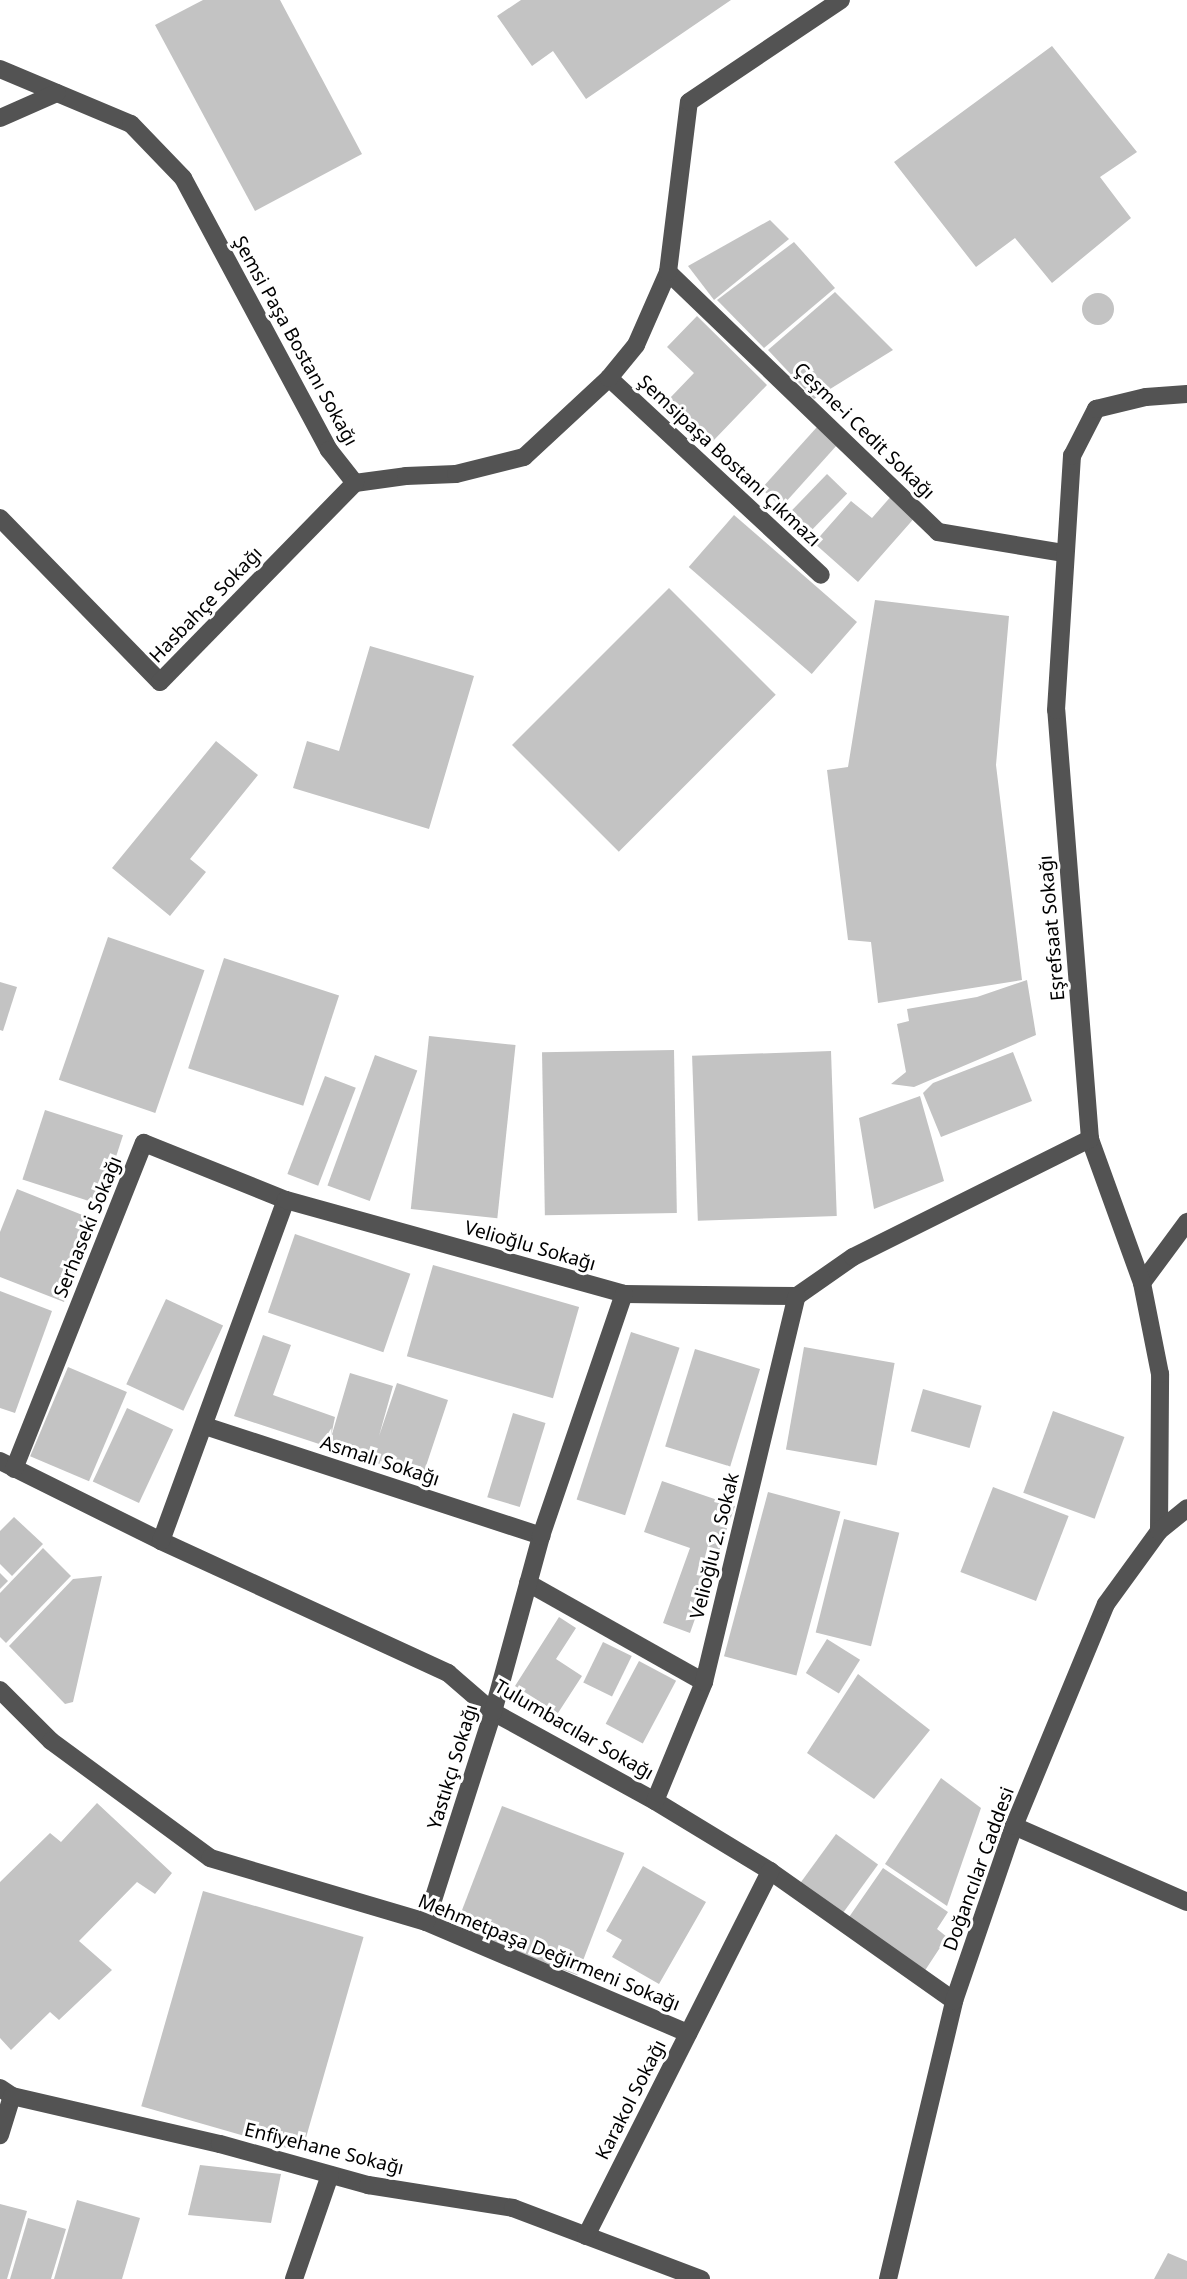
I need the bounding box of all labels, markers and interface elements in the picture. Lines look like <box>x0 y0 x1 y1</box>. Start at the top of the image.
street label: Şemsi Paşa Bostanı Sokağı <box>228 232 362 450</box>
street label: Çeşme-i Cedit Sokağı <box>789 358 939 504</box>
street label: Şemsipaşa Bostanı Çıkmazı <box>633 370 825 552</box>
street label: Hasbahçe Sokağı <box>145 542 267 668</box>
street label: Eşrefsaat Sokağı <box>1034 854 1070 1002</box>
street label: Serhaseki Sokağı <box>49 1153 127 1301</box>
street label: Velioğlu Sokağı <box>462 1216 598 1276</box>
street label: Asmalı Sokağı <box>318 1431 442 1491</box>
street label: Velioğlu 2. Sokak <box>686 1470 744 1622</box>
street label: Tulumbacılar Sokağı <box>490 1675 658 1785</box>
street label: Yastıkçı Sokağı <box>423 1702 483 1832</box>
street label: Doğancılar Caddesi <box>939 1784 1019 1954</box>
street label: Mehmetpaşa Değirmeni Sokağı <box>415 1890 683 2016</box>
street label: Karakol Sokağı <box>591 2036 671 2164</box>
street label: Enfiyehane Sokağı <box>242 2118 406 2180</box>

